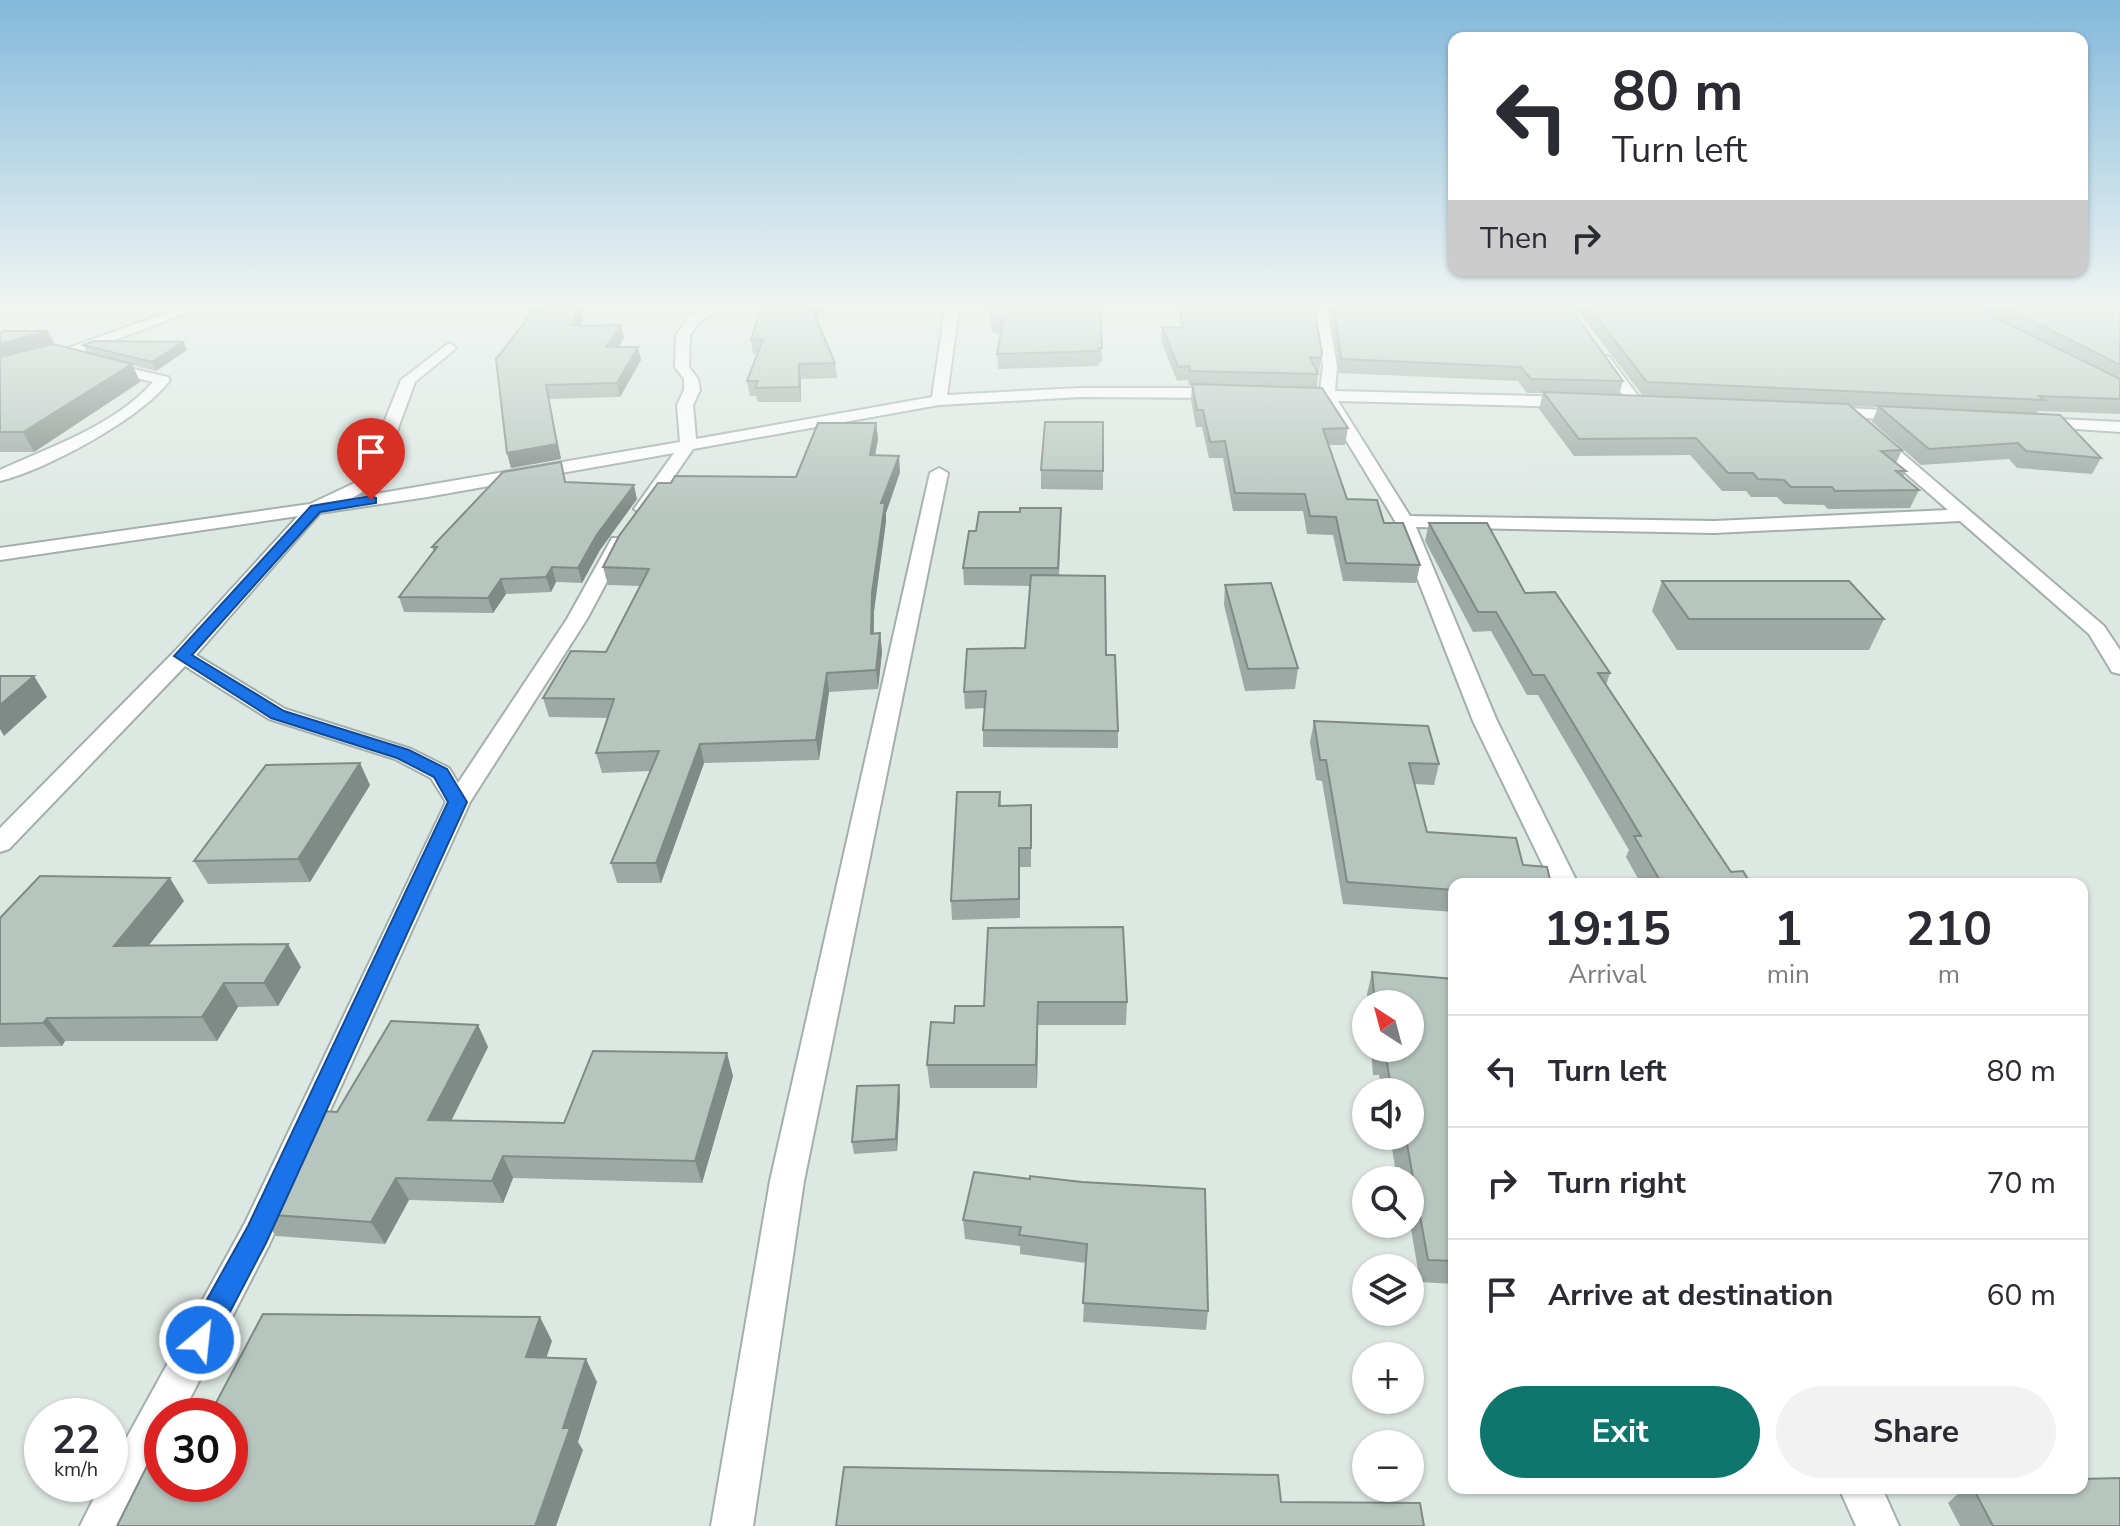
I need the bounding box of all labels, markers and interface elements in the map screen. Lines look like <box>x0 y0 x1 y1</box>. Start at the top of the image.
text: 80 m <box>1612 53 1743 130</box>
icon: left <box>1480 64 1584 168</box>
text: Turn left <box>1612 126 1747 175</box>
icon: right <box>1564 216 1608 260</box>
text: Then <box>1480 218 1548 259</box>
pin <box>337 418 405 500</box>
icon: arrive <box>349 430 393 474</box>
text: 19:15 <box>1544 896 1671 962</box>
text: 1 <box>1774 896 1803 962</box>
text: 210 <box>1906 896 1992 962</box>
text: Arrival <box>1568 957 1647 992</box>
text: min <box>1767 957 1810 992</box>
text: m <box>1938 957 1960 992</box>
north arrow <box>1352 990 1424 1062</box>
map controls <box>1352 990 1424 1502</box>
icon: left <box>1480 1049 1524 1093</box>
text: Turn left <box>1548 1051 1666 1092</box>
text: 80 m <box>1987 1051 2056 1092</box>
button: sound <box>1352 1078 1424 1150</box>
icon: right <box>1480 1161 1524 1205</box>
text: Turn right <box>1548 1163 1686 1204</box>
text: 70 m <box>1987 1163 2056 1204</box>
button: search <box>1352 1166 1424 1238</box>
button: layers <box>1352 1254 1424 1326</box>
icon: arrive <box>1480 1273 1524 1317</box>
text: Arrive at destination <box>1548 1275 1833 1316</box>
text: 60 m <box>1987 1275 2056 1316</box>
position arrow <box>158 1298 242 1382</box>
button: + <box>1352 1342 1424 1414</box>
button: Exit <box>1480 1386 1760 1478</box>
button: Share <box>1776 1386 2056 1478</box>
speed limit sign: 30 <box>144 1398 248 1502</box>
text: 22 <box>52 1413 100 1467</box>
button: − <box>1352 1430 1424 1502</box>
text: km/h <box>54 1456 98 1483</box>

